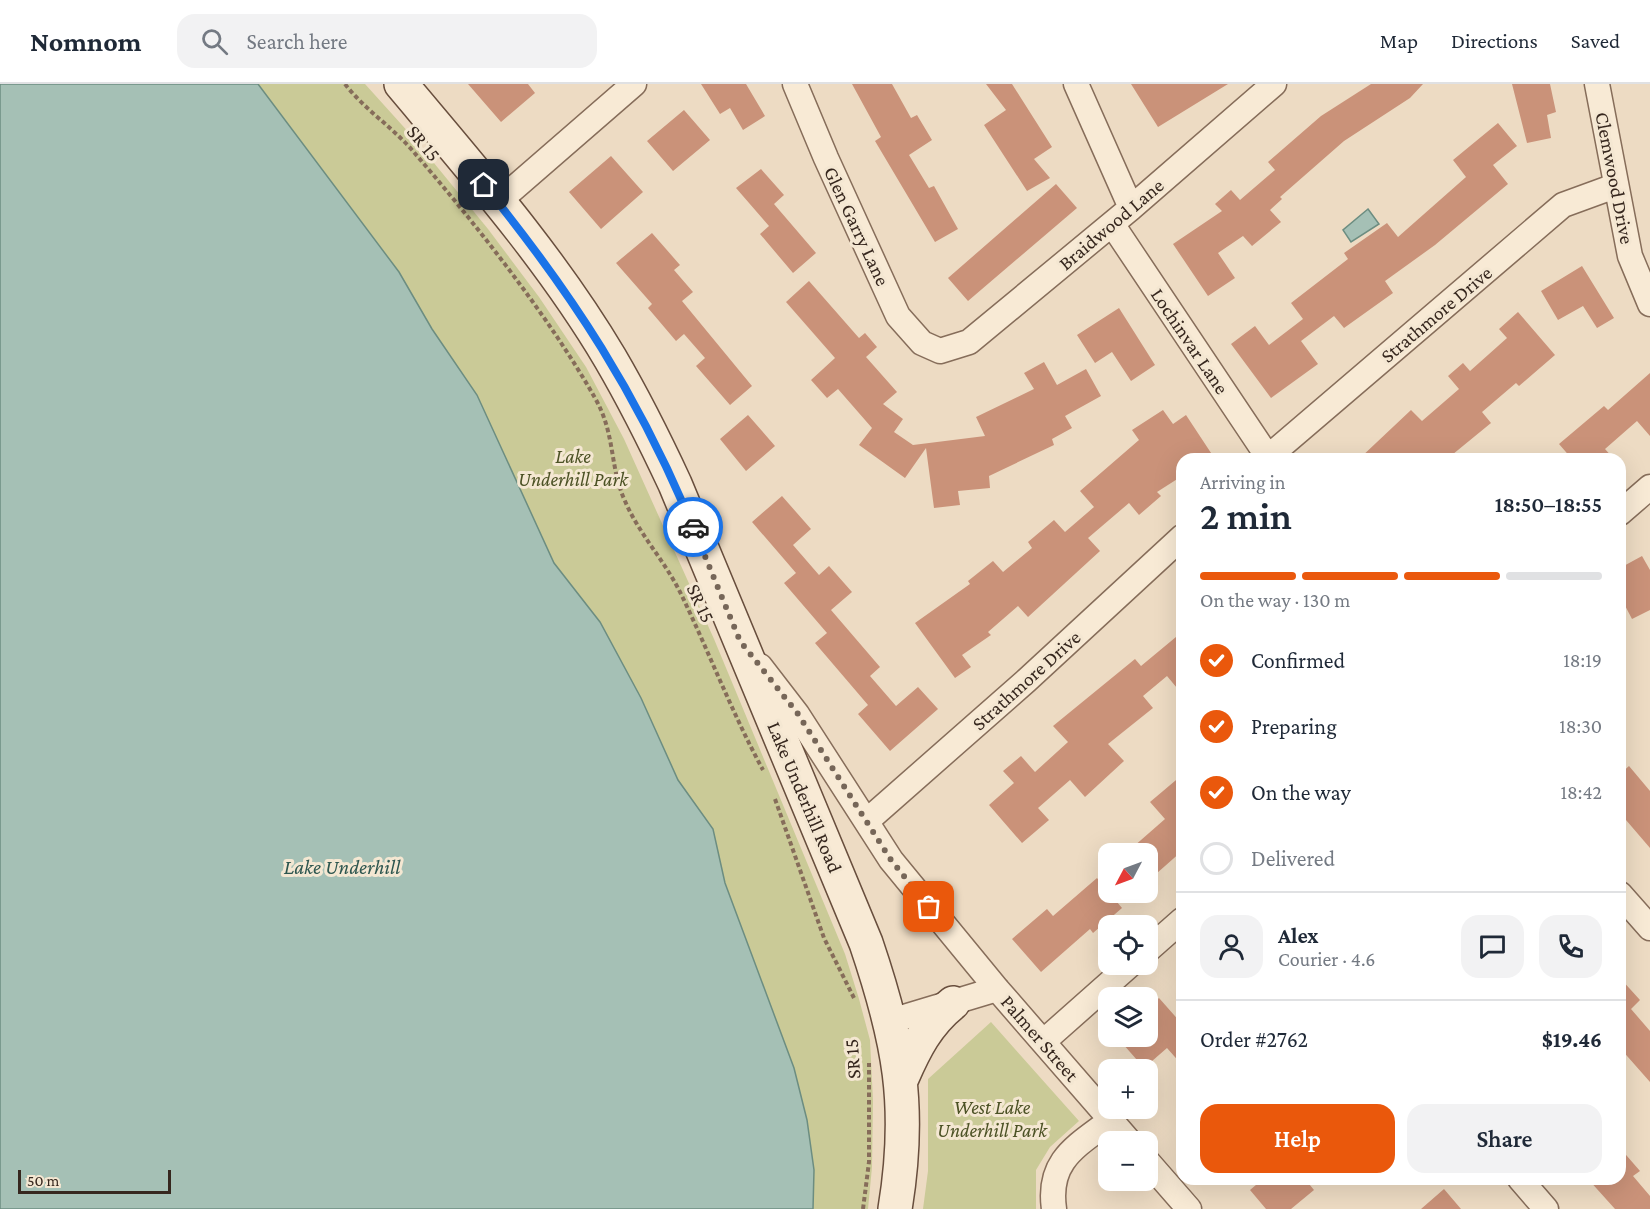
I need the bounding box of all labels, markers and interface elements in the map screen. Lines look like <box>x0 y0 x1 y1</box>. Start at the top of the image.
search box <box>177 14 597 68</box>
icon: search <box>198 25 231 58</box>
text: Nomnom <box>30 26 141 57</box>
text: Search here <box>246 29 347 54</box>
text: Map <box>1380 29 1418 53</box>
text: Directions <box>1451 29 1538 53</box>
text: Saved <box>1571 29 1620 53</box>
street label: Clemwood Drive <box>1591 110 1639 246</box>
street label: SR 15 <box>403 121 445 165</box>
pin <box>458 159 509 210</box>
street label: Glen Garry Lane <box>819 163 894 290</box>
icon: home <box>467 168 500 201</box>
street label: Braidwood Lane <box>1054 174 1168 274</box>
street label: Strathmore Drive <box>1376 261 1496 367</box>
street label: Lochinvar Lane <box>1147 284 1234 398</box>
park label: Lake Underhill Park <box>518 445 629 490</box>
text: Arriving in <box>1200 471 1285 493</box>
text: 18:50–18:55 <box>1495 492 1602 517</box>
text: 2 min <box>1200 494 1292 537</box>
courier <box>663 497 723 557</box>
icon: car <box>677 511 710 544</box>
street label: SR 15 <box>683 580 719 626</box>
text: On the way · 130 m <box>1200 589 1350 611</box>
street label: Strathmore Drive <box>967 626 1085 734</box>
icon: check <box>1200 644 1233 677</box>
text: Confirmed <box>1251 648 1345 673</box>
text: 18:19 <box>1563 649 1602 671</box>
icon: check <box>1200 710 1233 743</box>
text: Preparing <box>1251 714 1337 739</box>
text: 18:30 <box>1559 715 1602 737</box>
street label: Lake Underhill Road <box>763 718 847 876</box>
icon: check <box>1200 776 1233 809</box>
text: On the way <box>1251 780 1351 805</box>
text: 18:42 <box>1560 781 1602 803</box>
north arrow <box>1098 843 1158 903</box>
map controls <box>1098 843 1158 1191</box>
text: Delivered <box>1251 846 1335 871</box>
water label: Lake Underhill <box>284 855 401 879</box>
pin <box>903 881 954 932</box>
icon: bag <box>912 890 945 923</box>
button: locate <box>1098 915 1158 975</box>
button: person <box>1200 915 1263 978</box>
button: chat <box>1461 915 1524 978</box>
button: phone <box>1539 915 1602 978</box>
text: Alex <box>1278 923 1319 948</box>
text: Courier · 4.6 <box>1278 948 1376 970</box>
button: layers <box>1098 987 1158 1047</box>
street label: Palmer Street <box>997 990 1084 1086</box>
text: Order #2762 <box>1200 1027 1308 1052</box>
text: $19.46 <box>1542 1027 1602 1052</box>
street label: SR 15 <box>840 1038 864 1080</box>
button: + <box>1098 1059 1158 1119</box>
park label: West Lake Underhill Park <box>937 1096 1048 1141</box>
button: Help <box>1200 1104 1395 1173</box>
button: Share <box>1407 1104 1602 1173</box>
button: − <box>1098 1131 1158 1191</box>
scale bar <box>18 1167 171 1194</box>
text: 50 m <box>27 1172 59 1189</box>

